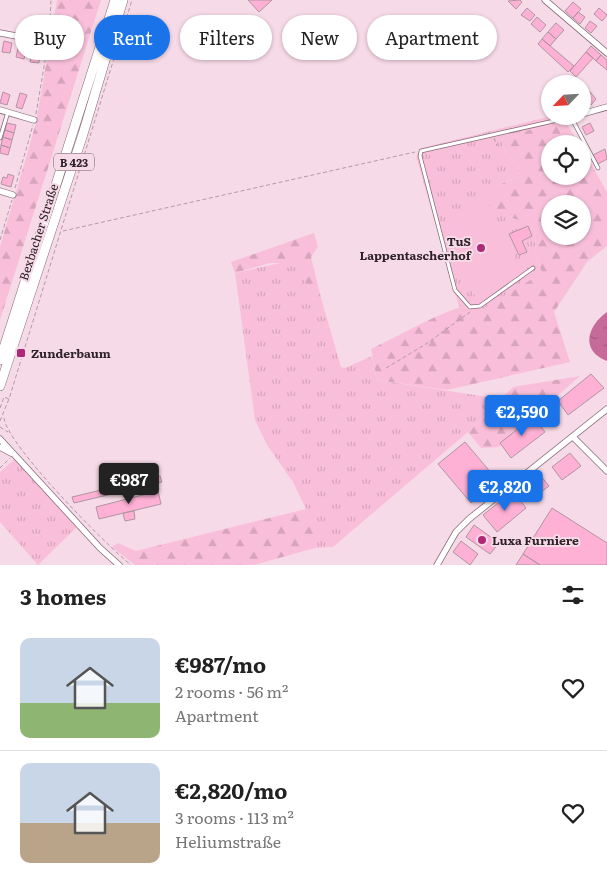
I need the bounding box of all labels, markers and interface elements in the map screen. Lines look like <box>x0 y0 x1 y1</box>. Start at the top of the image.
chip: Buy <box>15 15 84 60</box>
chip: Rent <box>94 15 170 60</box>
chip: Filters <box>180 15 272 60</box>
chip: New <box>282 15 357 60</box>
chip: Apartment <box>367 15 497 60</box>
north arrow <box>541 75 591 125</box>
map controls <box>541 75 591 245</box>
button: locate <box>541 135 591 185</box>
road number: B 423 <box>54 154 94 170</box>
street label: Bexbacher Straße <box>14 181 62 283</box>
button: layers <box>541 195 591 245</box>
place label: TuS Lappentascherhof <box>359 232 473 264</box>
marker: TuS Lappentascherhof <box>475 242 487 254</box>
place label: Zunderbaum <box>31 344 111 362</box>
marker: Zunderbaum <box>15 347 27 359</box>
pin: €2,590 <box>481 394 563 437</box>
text: €2,590 <box>496 399 548 423</box>
pin: €987 <box>99 462 159 505</box>
text: €987 <box>110 467 148 491</box>
pin: €2,820 <box>464 470 546 512</box>
text: €2,820 <box>479 474 531 498</box>
place label: Luxa Furniere <box>492 531 579 549</box>
marker: Luxa Furniere <box>476 534 488 546</box>
text: 3 homes <box>20 580 106 611</box>
icon: filters <box>559 581 587 609</box>
text: €987/mo <box>175 648 266 679</box>
icon: home <box>60 658 120 718</box>
icon: heart <box>559 674 587 702</box>
text: 2 rooms · 56 m² <box>175 679 288 703</box>
text: Apartment <box>175 703 259 727</box>
text: €2,820/mo <box>175 774 287 805</box>
icon: home <box>60 783 120 843</box>
icon: heart <box>559 799 587 827</box>
text: 3 rooms · 113 m² <box>175 805 294 829</box>
text: Heliumstraße <box>175 829 281 853</box>

